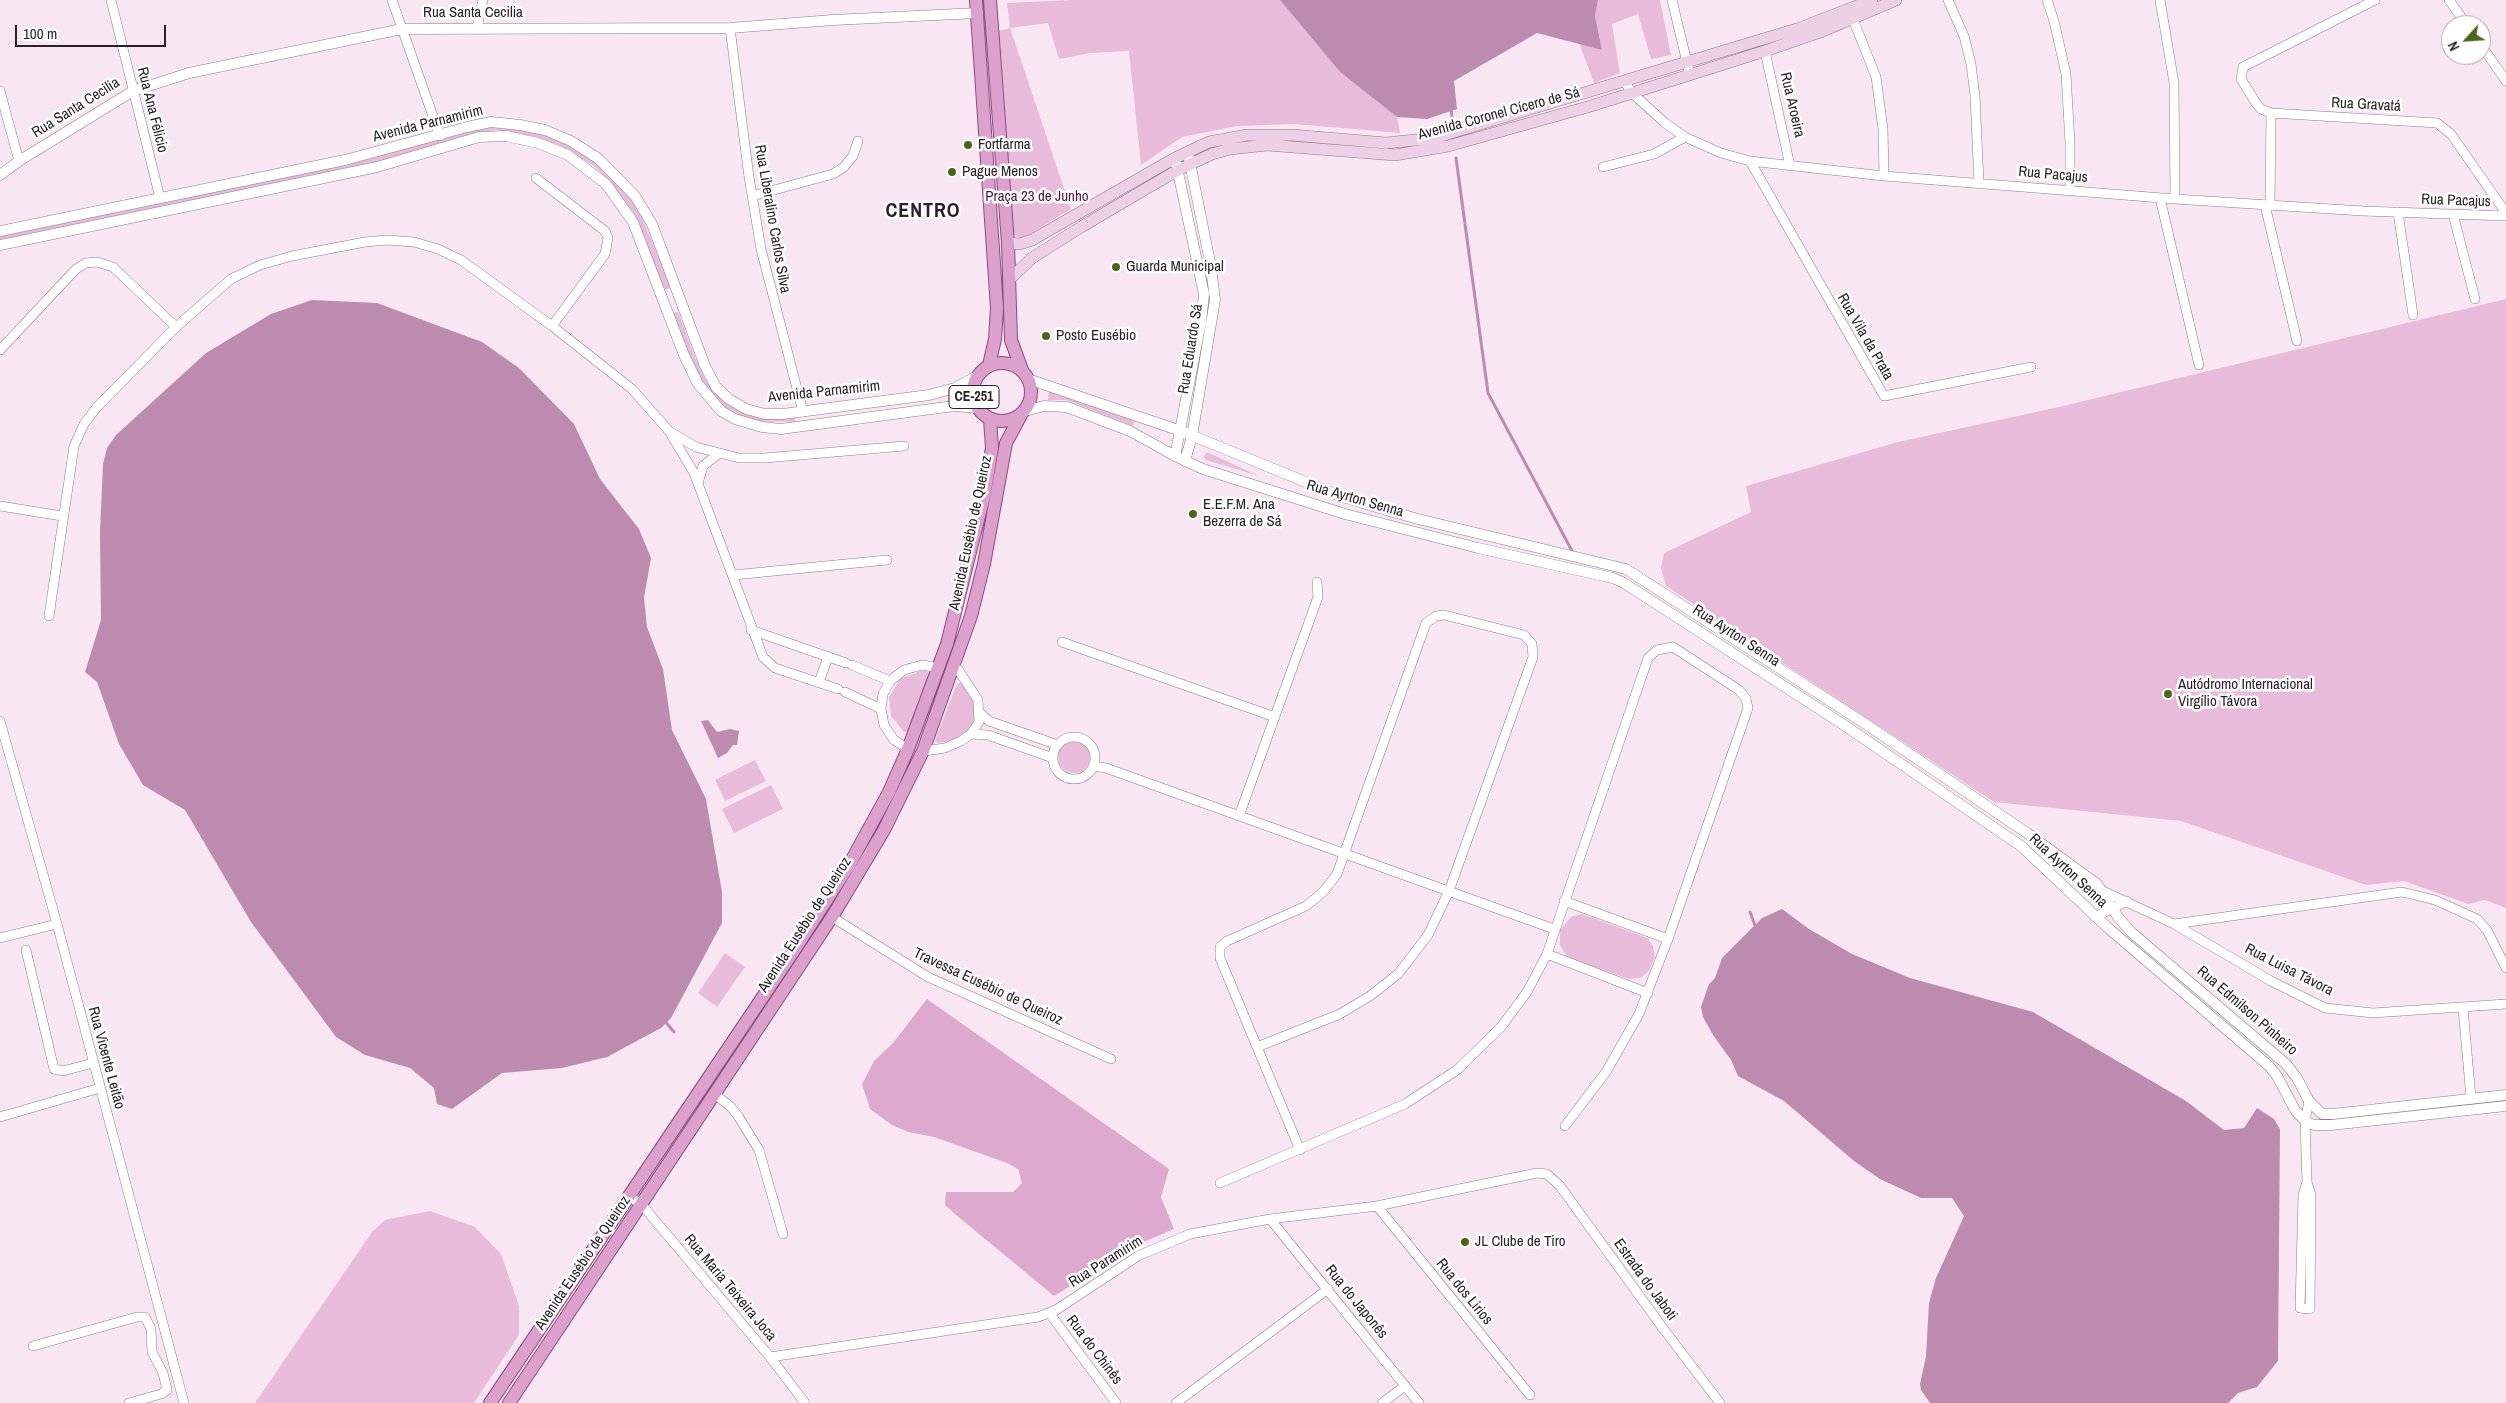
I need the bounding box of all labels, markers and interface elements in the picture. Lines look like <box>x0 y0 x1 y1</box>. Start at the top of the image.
street label: Rua Santa Cecilia <box>423 4 523 22</box>
scale bar <box>18 15 169 47</box>
north arrow <box>2441 15 2491 65</box>
text: 100 m <box>23 23 57 44</box>
text: N <box>2444 38 2463 54</box>
street label: Rua Ana Félicio <box>133 65 171 155</box>
street label: Rua Aroeira <box>1776 71 1808 139</box>
street label: Rua Santa Cecilia <box>29 74 123 142</box>
street label: Avenida Coronel Cícero de Sá <box>1416 84 1582 144</box>
street label: Rua Gravatá <box>2331 94 2401 116</box>
street label: Avenida Parnamirim <box>371 102 485 146</box>
place label: Fortfarma <box>978 136 1031 154</box>
marker: Fortfarma <box>962 139 974 151</box>
street label: Rua Liberalino Carlos Silva <box>750 143 794 295</box>
place label: Pague Menos <box>962 163 1038 181</box>
street label: Rua Pacajus <box>2017 163 2089 187</box>
marker: Pague Menos <box>946 166 958 178</box>
park label: Praça 23 de Junho <box>985 188 1089 206</box>
street label: Rua Pacajus <box>2421 191 2491 211</box>
district label: CENTRO <box>885 200 961 224</box>
place label: Guarda Municipal <box>1126 258 1224 276</box>
marker: Guarda Municipal <box>1110 261 1122 273</box>
street label: Rua Vila da Prata <box>1833 291 1897 383</box>
street label: Rua Eduardo Sá <box>1175 303 1207 395</box>
place label: Posto Eusébio <box>1056 327 1136 345</box>
marker: Posto Eusébio <box>1040 330 1052 342</box>
street label: Avenida Parnamirim <box>767 377 881 407</box>
road number: CE-251 <box>949 386 999 408</box>
street label: Avenida Eusébio de Queiroz <box>946 454 996 612</box>
street label: Rua Ayrton Senna <box>1304 477 1406 521</box>
place label: E.E.F.M. Ana Bezerra de Sá <box>1203 496 1282 531</box>
marker: E.E.F.M. Ana Bezerra de Sá <box>1187 508 1199 520</box>
street label: Rua Ayrton Senna <box>1689 601 1783 671</box>
place label: Autódromo Internacional Virgílio Távora <box>2178 676 2313 711</box>
marker: Autódromo Internacional Virgílio Távora <box>2162 688 2174 700</box>
street label: Rua Ayrton Senna <box>2025 830 2111 912</box>
street label: Avenida Eusébio de Queiroz <box>754 854 856 996</box>
street label: Rua Luisa Távora <box>2242 940 2336 1000</box>
street label: Travessa Eusébio de Queiroz <box>910 944 1066 1030</box>
street label: Rua Edmilson Pinheiro <box>2193 962 2301 1060</box>
street label: Rua Vicente Leitão <box>84 1005 128 1111</box>
street label: Avenida Eusébio de Queiroz <box>531 1193 635 1333</box>
street label: Rua Maria Teixeira Joca <box>680 1231 780 1345</box>
street label: Rua Paramirim <box>1066 1232 1146 1292</box>
place label: JL Clube de Tiro <box>1475 1233 1566 1251</box>
marker: JL Clube de Tiro <box>1459 1236 1471 1248</box>
street label: Estrada do Jaboti <box>1609 1236 1681 1324</box>
street label: Rua dos Lirios <box>1432 1255 1496 1329</box>
street label: Rua do Japonês <box>1321 1262 1391 1342</box>
street label: Rua do Chinês <box>1062 1312 1126 1388</box>

